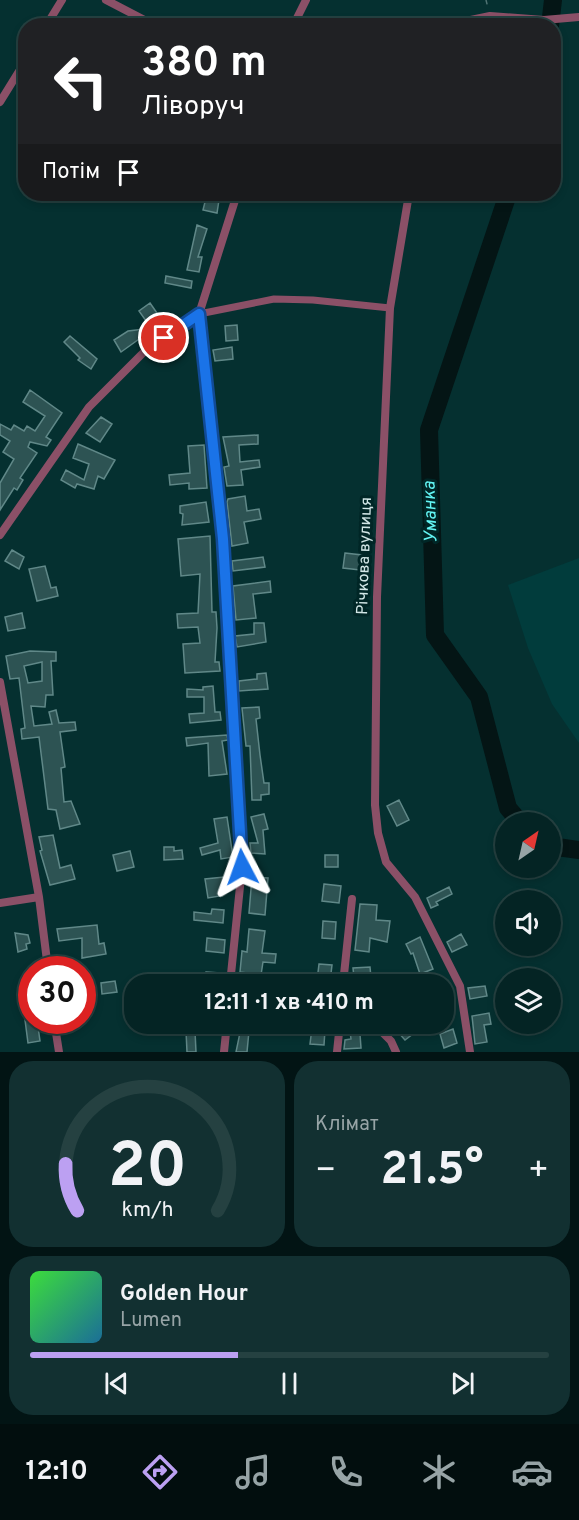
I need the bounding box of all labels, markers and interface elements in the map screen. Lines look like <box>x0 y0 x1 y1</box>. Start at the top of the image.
text: 380 m <box>141 38 267 91</box>
icon: left <box>42 42 120 120</box>
text: Ліворуч <box>141 90 245 124</box>
icon: arrive <box>112 156 145 189</box>
text: Потім <box>42 159 100 186</box>
pin <box>138 312 189 363</box>
icon: arrive <box>147 321 180 354</box>
water label: Уманка <box>418 480 444 543</box>
street label: Річкова вулиця <box>353 497 377 615</box>
north arrow <box>495 812 561 878</box>
map controls <box>495 812 561 1034</box>
position arrow <box>210 835 274 899</box>
button: sound <box>495 890 561 956</box>
speed limit sign: 30 <box>18 956 96 1034</box>
button: layers <box>495 968 561 1034</box>
text: 12:11 · 1 хв · 410 m <box>204 990 374 1017</box>
text: Клімат <box>315 1112 379 1138</box>
text: 20 <box>107 1130 187 1209</box>
text: 21.5° <box>381 1143 483 1200</box>
text: − <box>315 1151 336 1193</box>
text: + <box>528 1151 549 1193</box>
text: km/h <box>121 1197 173 1224</box>
text: Golden Hour <box>120 1281 248 1308</box>
text: Lumen <box>120 1308 182 1334</box>
icon: previous <box>100 1367 133 1400</box>
icon: pause <box>273 1367 306 1400</box>
icon: next <box>446 1367 479 1400</box>
icon: directions <box>139 1451 181 1493</box>
icon: music <box>232 1451 274 1493</box>
icon: phone <box>325 1451 367 1493</box>
icon: climate <box>418 1451 460 1493</box>
icon: car <box>511 1451 553 1493</box>
text: 12:10 <box>26 1455 88 1489</box>

